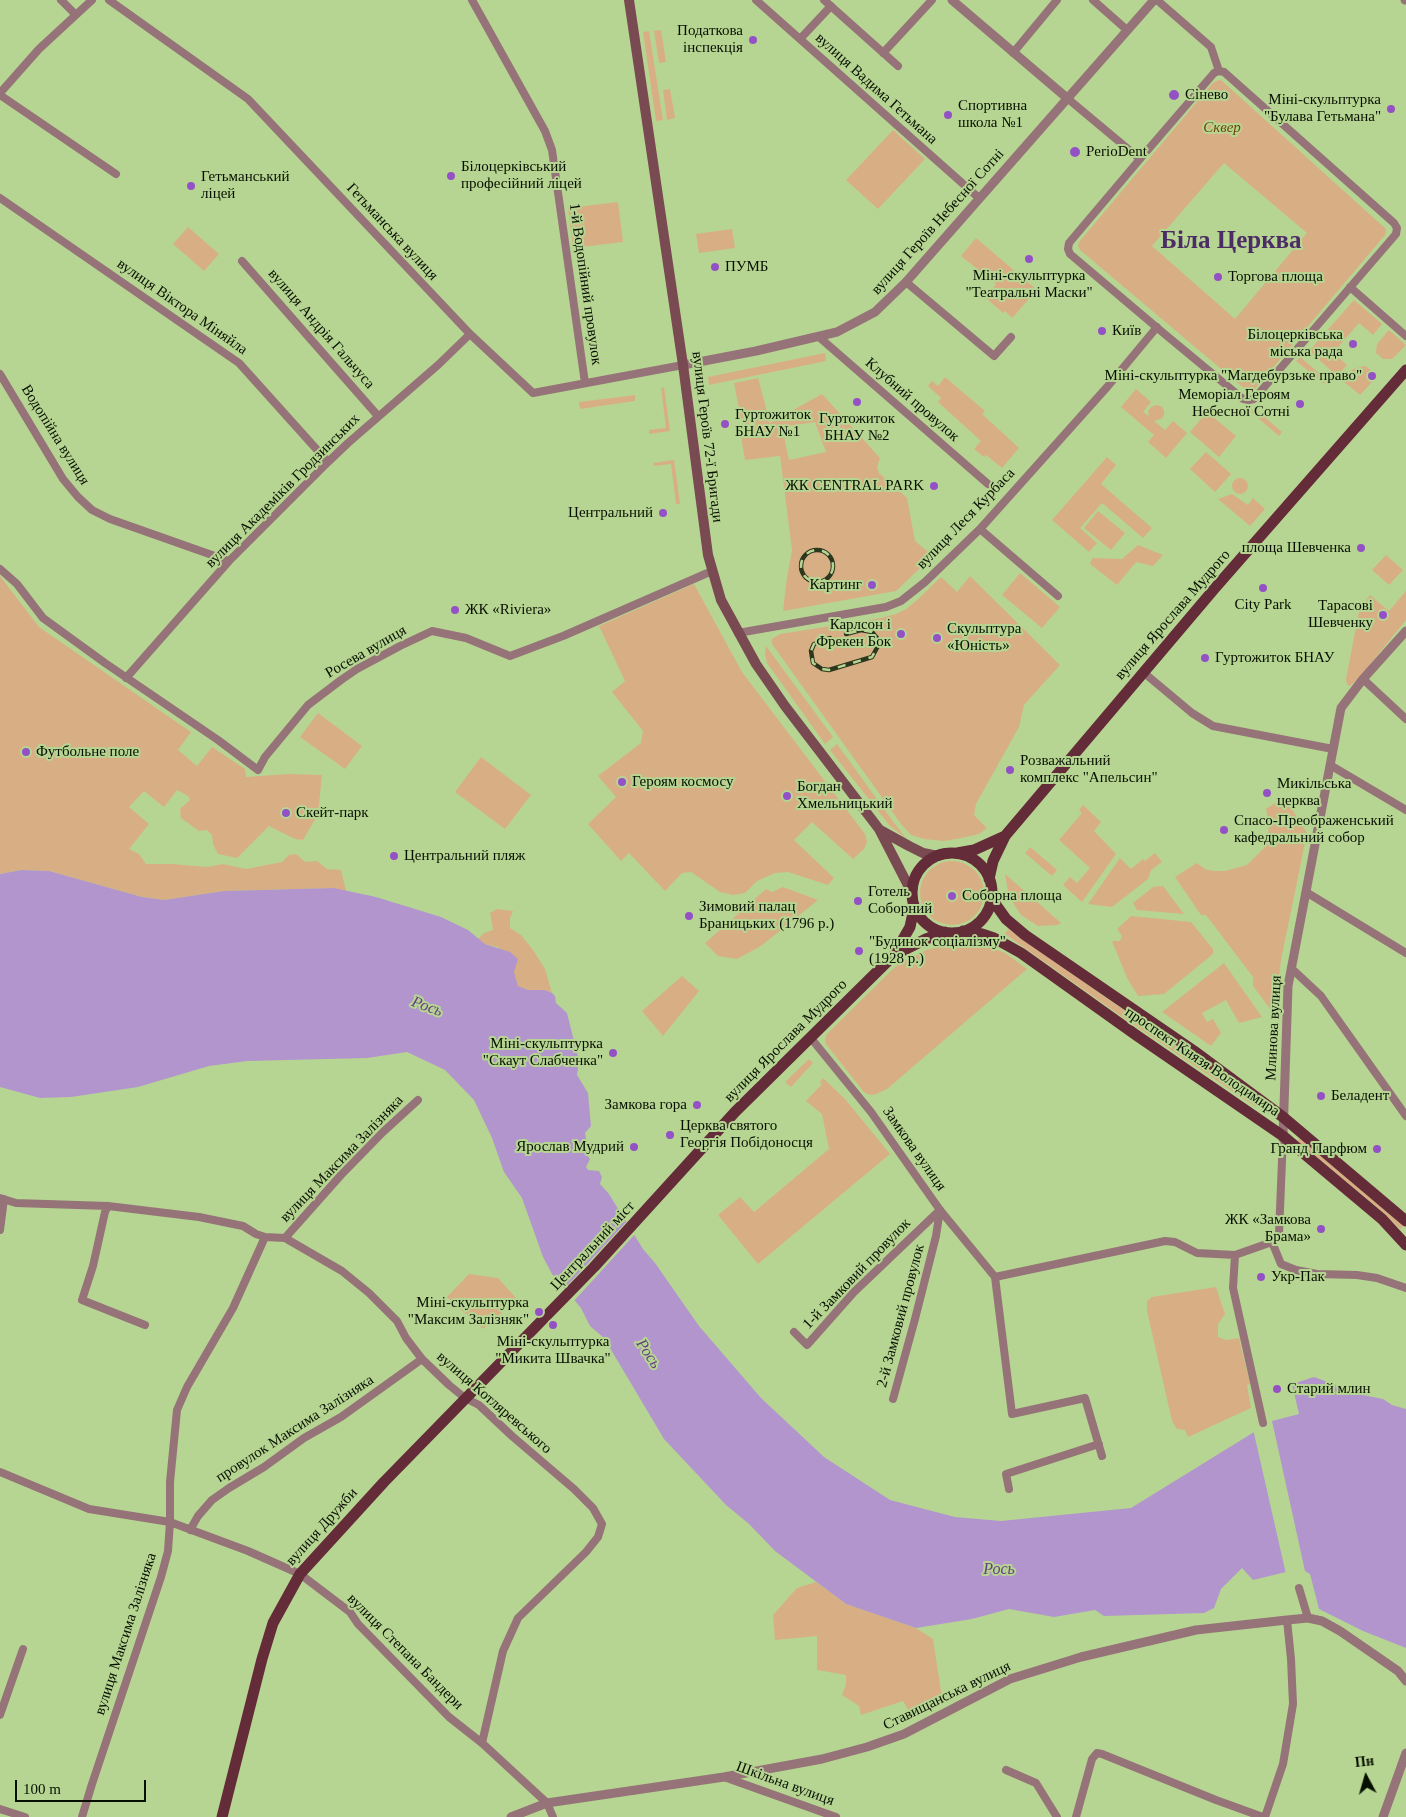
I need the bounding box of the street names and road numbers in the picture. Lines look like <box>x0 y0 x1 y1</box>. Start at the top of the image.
street label: вулиця Вадима Гетьмана <box>811 29 941 149</box>
street label: вулиця Героїв Небесної Сотні <box>868 145 1008 299</box>
street label: Гетьманська вулиця <box>342 180 442 284</box>
street label: 1-й Водопійний провулок <box>565 202 605 366</box>
street label: вулиця Віктора Міняйла <box>113 255 251 359</box>
street label: вулиця Андрія Гальчуса <box>264 265 378 393</box>
street label: вулиця Героїв 72-ї Бригади <box>688 350 726 524</box>
street label: Клубний провулок <box>861 354 963 446</box>
street label: Водопійна вулиця <box>17 382 93 488</box>
street label: вулиця Академіків Гродзинських <box>202 410 364 572</box>
street label: вулиця Леся Курбаса <box>913 465 1019 573</box>
street label: вулиця Ярослава Мудрого <box>1112 546 1234 684</box>
street label: Росева вулиця <box>322 622 410 682</box>
street label: Млинова вулиця <box>1262 975 1286 1081</box>
street label: вулиця Ярослава Мудрого <box>721 976 851 1106</box>
street label: проспект Князя Володимира <box>1121 1003 1283 1121</box>
street label: вулиця Максима Залізняка <box>277 1092 407 1226</box>
street label: Замкова вулиця <box>878 1103 950 1195</box>
street label: Центральний міст <box>547 1198 639 1294</box>
street label: 1-й Замковий провулок <box>799 1215 915 1333</box>
street label: 2-й Замковий провулок <box>873 1242 929 1390</box>
street label: вулиця Котляревського <box>433 1348 555 1458</box>
street label: провулок Максима Залізняка <box>213 1371 377 1487</box>
street label: вулиця Дружби <box>282 1484 362 1570</box>
street label: вулиця Максима Залізняка <box>91 1551 161 1717</box>
street label: вулиця Степана Бандери <box>343 1590 467 1714</box>
street label: Ставищанська вулиця <box>880 1657 1014 1735</box>
street label: Шкільна вулиця <box>733 1758 837 1810</box>

